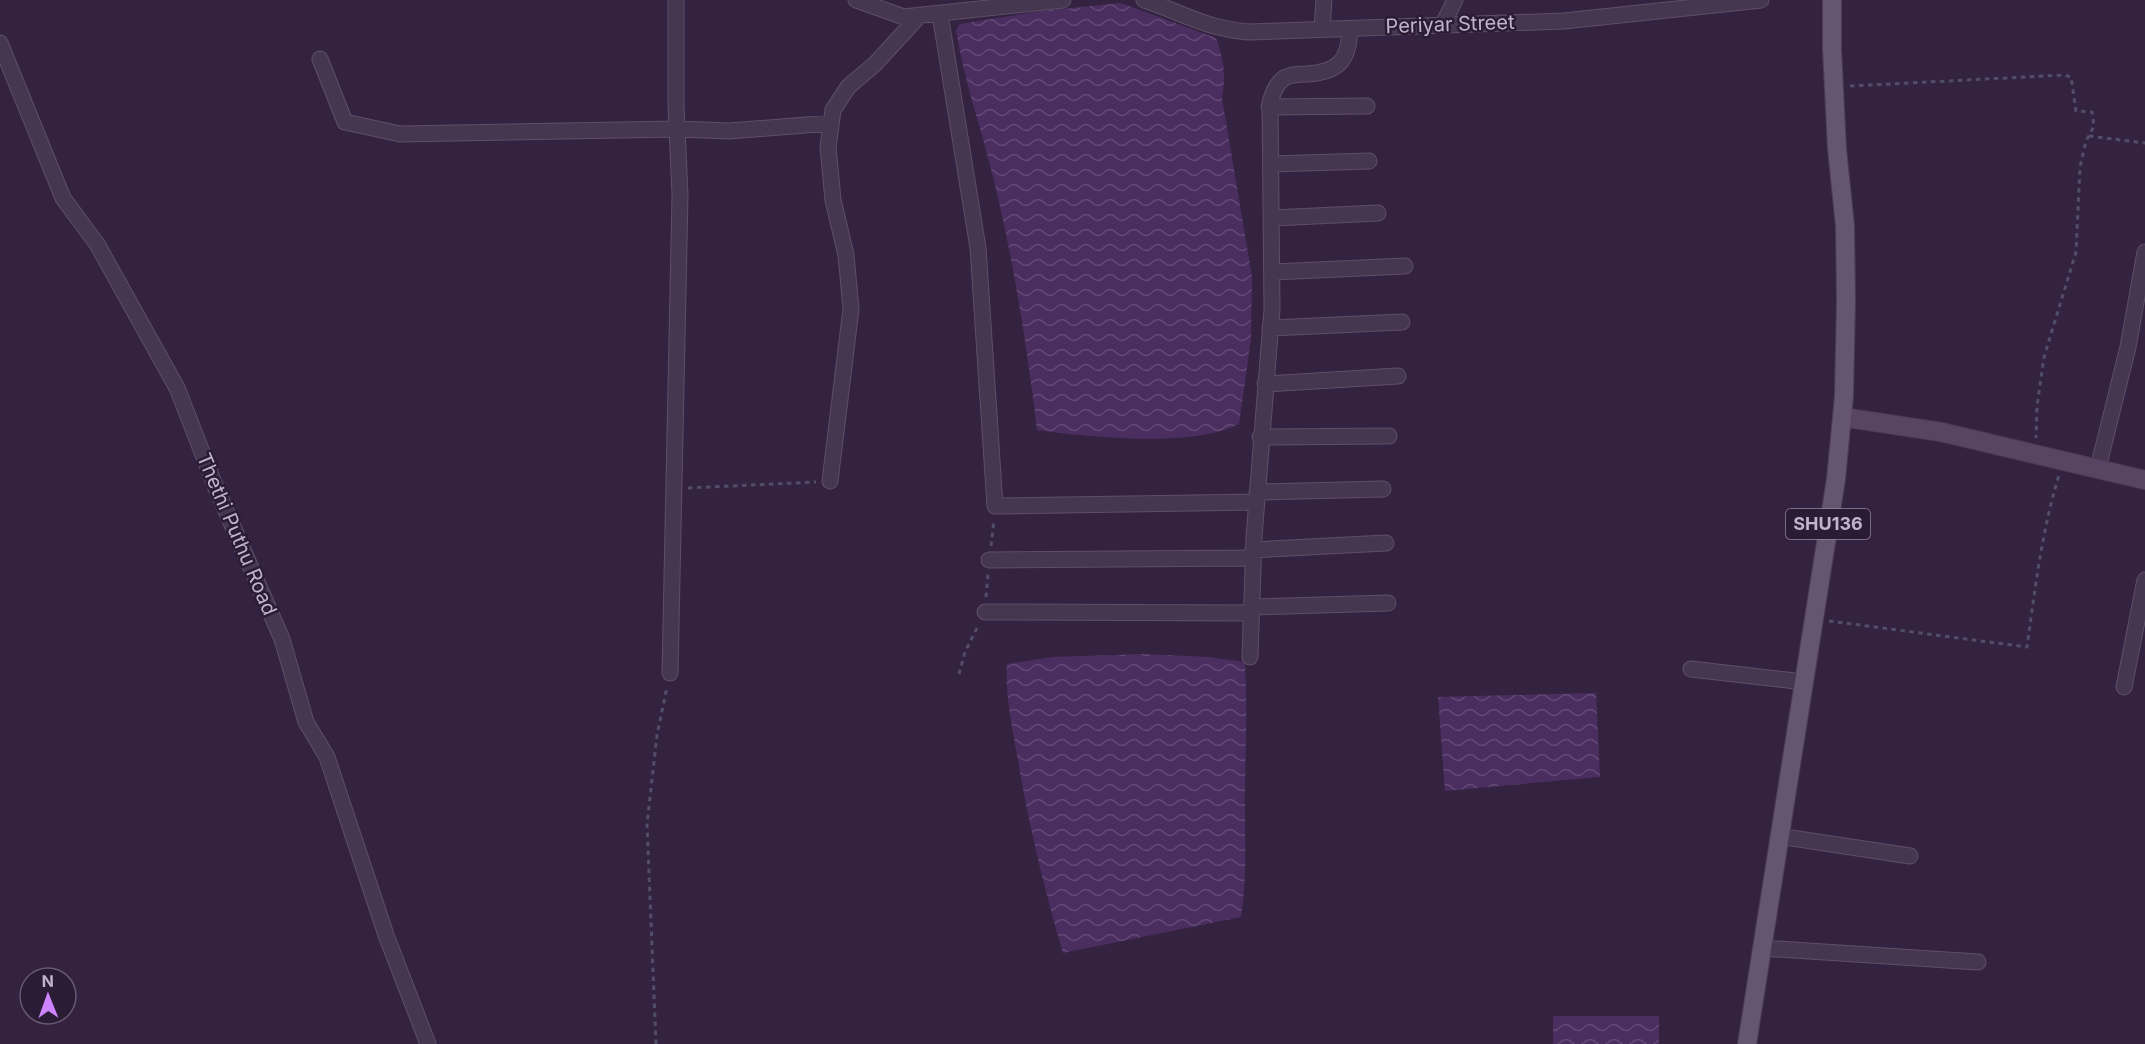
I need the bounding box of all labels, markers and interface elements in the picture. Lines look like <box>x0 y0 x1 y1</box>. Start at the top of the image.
street label: Periyar Street <box>1385 10 1515 38</box>
street label: Thethi Puthu Road <box>192 449 282 619</box>
road number: SHU136 <box>1786 509 1870 539</box>
north arrow <box>18 966 78 1026</box>
text: N <box>41 971 54 991</box>

